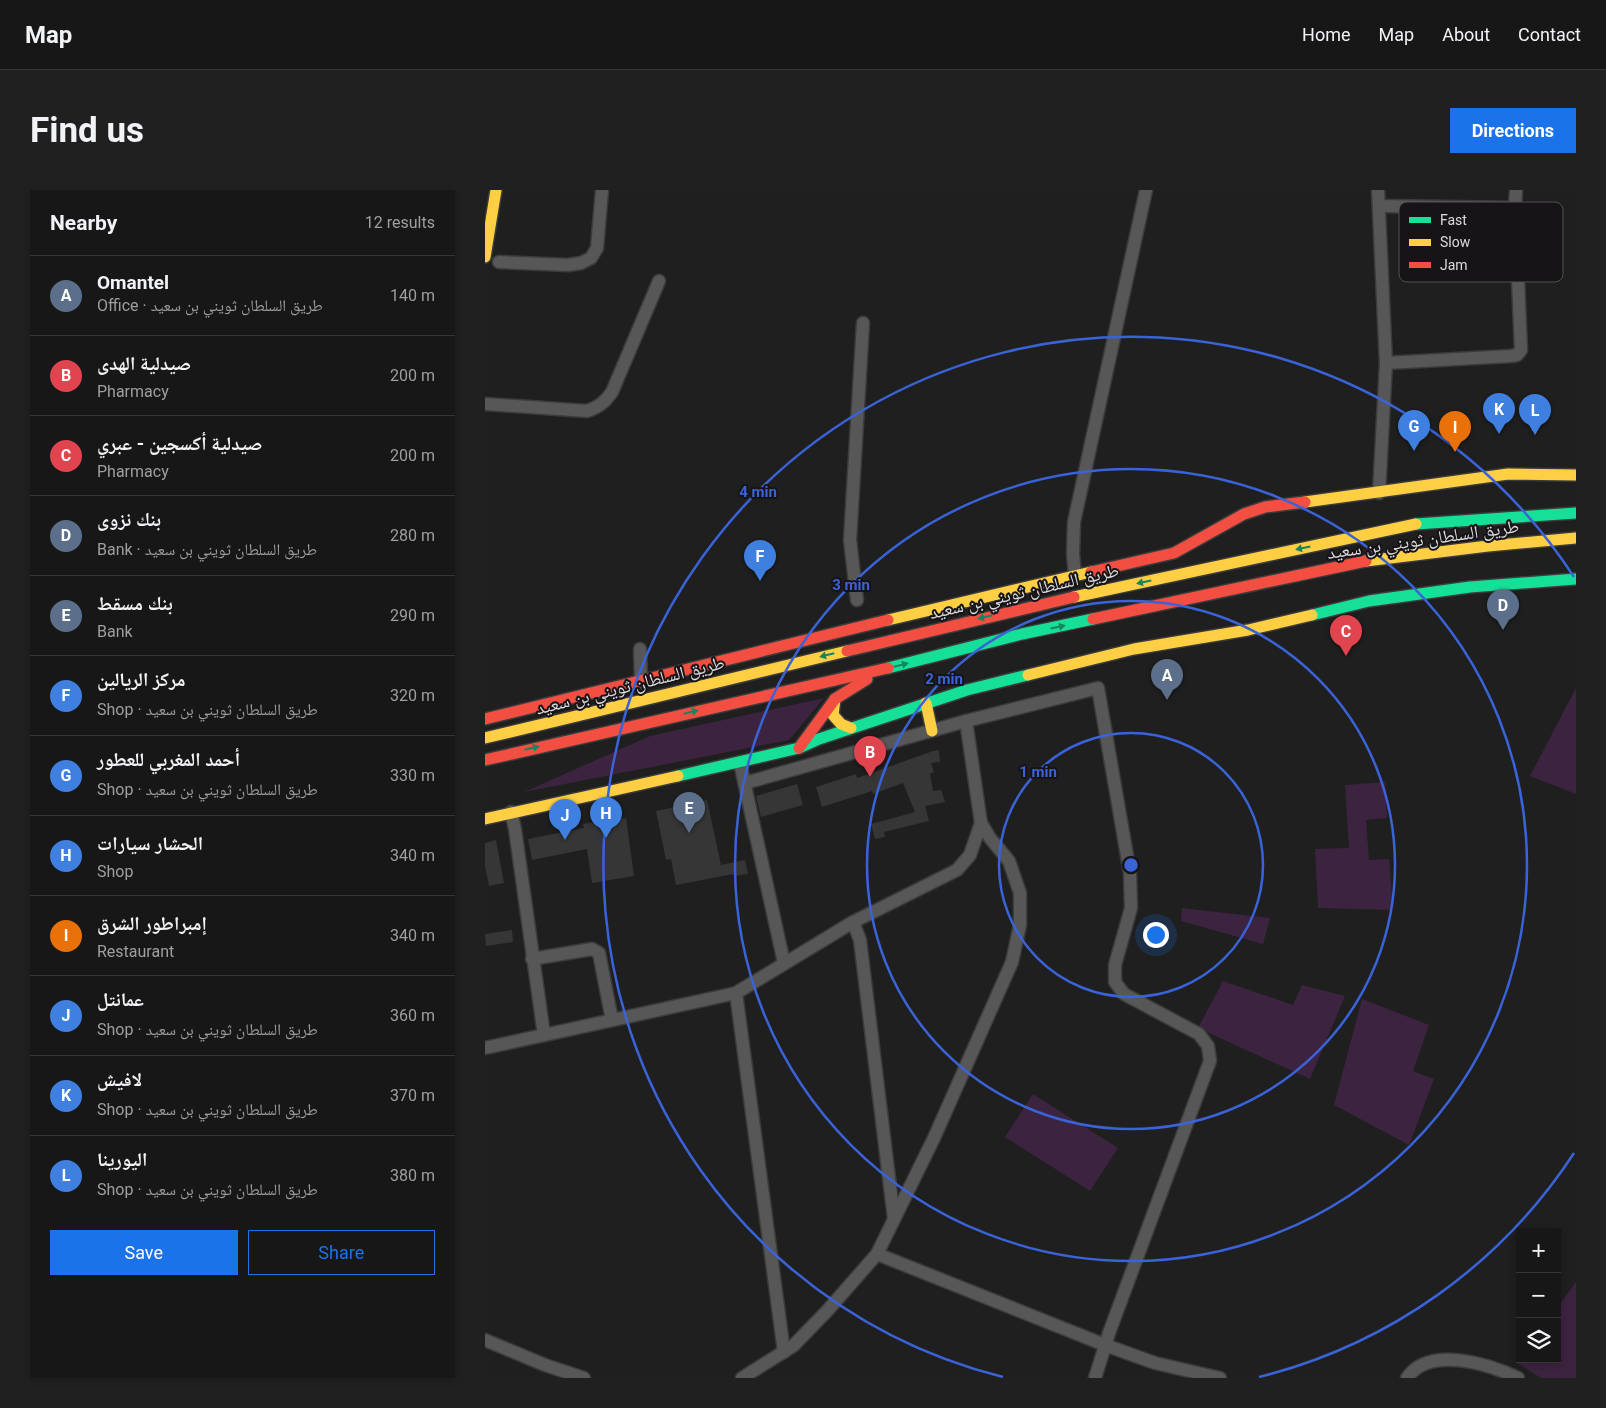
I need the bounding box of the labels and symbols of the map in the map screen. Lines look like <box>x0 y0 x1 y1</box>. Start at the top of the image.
legend <box>1399 202 1563 282</box>
text: Fast <box>1440 212 1467 228</box>
text: Slow <box>1440 234 1471 250</box>
text: Jam <box>1440 257 1468 273</box>
pin: K <box>1483 393 1515 434</box>
pin: L <box>1519 394 1551 435</box>
pin: G <box>1398 410 1430 451</box>
pin: I <box>1439 411 1471 452</box>
text: 4 min <box>739 483 777 501</box>
street label: طريق السلطان ثويني بن سعيد <box>1326 515 1521 567</box>
pin: F <box>744 540 776 581</box>
one-way arrow <box>1294 545 1310 553</box>
street label: طريق السلطان ثويني بن سعيد <box>927 559 1122 627</box>
text: 3 min <box>832 576 870 594</box>
one-way arrow <box>1135 579 1151 587</box>
pin: D <box>1487 589 1519 630</box>
one-way arrow <box>978 613 993 621</box>
pin: C <box>1330 615 1362 656</box>
one-way arrow <box>1051 622 1067 630</box>
street label: طريق السلطان ثويني بن سعيد <box>533 651 728 723</box>
one-way arrow <box>820 651 835 659</box>
pin: A <box>1151 659 1183 700</box>
one-way arrow <box>893 660 908 668</box>
text: 2 min <box>925 670 963 688</box>
one-way arrow <box>683 708 698 716</box>
pin: B <box>854 736 886 777</box>
one-way arrow <box>525 744 540 752</box>
text: 1 min <box>1019 763 1057 781</box>
pin: E <box>673 792 705 833</box>
pin: H <box>590 797 622 838</box>
pin: J <box>549 799 581 840</box>
centre of rings <box>1122 856 1140 874</box>
your location <box>1143 922 1169 948</box>

